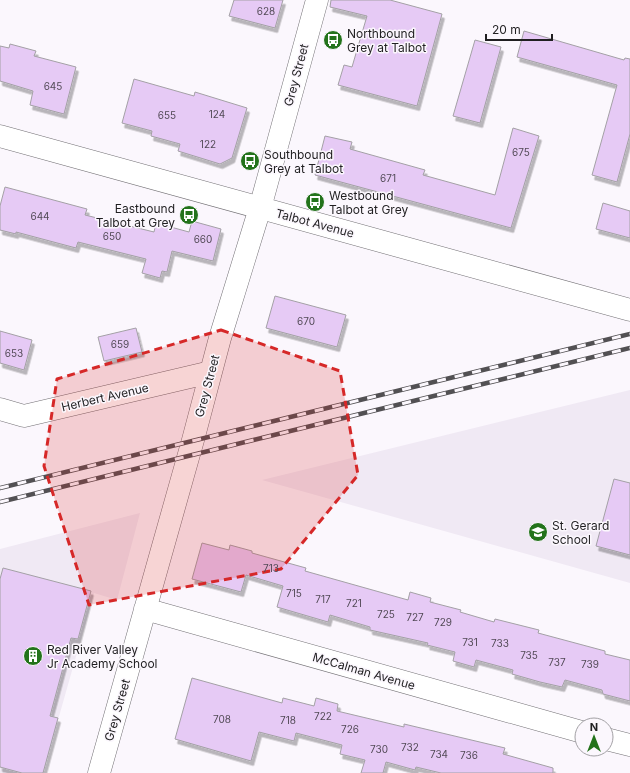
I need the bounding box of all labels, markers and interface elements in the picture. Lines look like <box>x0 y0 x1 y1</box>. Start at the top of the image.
house number: 628 <box>257 5 275 17</box>
scale bar <box>486 16 552 42</box>
text: 20 m <box>492 22 521 37</box>
place label: Northbound Grey at Talbot <box>347 26 426 55</box>
bus stop icon: Northbound Grey at Talbot <box>322 29 344 51</box>
street label: Grey Street <box>280 42 312 108</box>
house number: 645 <box>44 80 62 92</box>
house number: 124 <box>209 108 225 120</box>
house number: 655 <box>158 109 176 121</box>
house number: 122 <box>200 138 216 150</box>
house number: 675 <box>512 146 530 158</box>
place label: Southbound Grey at Talbot <box>264 147 343 176</box>
bus stop icon: Southbound Grey at Talbot <box>239 150 261 172</box>
house number: 671 <box>380 172 396 184</box>
place label: Westbound Talbot at Grey <box>329 188 408 217</box>
bus stop icon: Westbound Talbot at Grey <box>304 191 326 213</box>
place label: Eastbound Talbot at Grey <box>96 201 175 230</box>
bus stop icon: Eastbound Talbot at Grey <box>178 204 200 226</box>
street label: Talbot Avenue <box>274 205 356 241</box>
house number: 644 <box>30 210 50 222</box>
house number: 650 <box>103 230 121 242</box>
house number: 660 <box>194 233 212 245</box>
house number: 670 <box>297 315 315 327</box>
house number: 659 <box>111 338 129 350</box>
house number: 653 <box>5 347 23 359</box>
street label: Grey Street <box>191 353 223 419</box>
street label: Herbert Avenue <box>60 380 150 414</box>
place label: St. Gerard School <box>552 518 609 547</box>
school or university icon: St. Gerard School <box>527 521 549 543</box>
house number: 713 <box>263 562 279 574</box>
house number: 715 <box>286 587 302 599</box>
house number: 717 <box>315 593 331 605</box>
house number: 721 <box>346 597 362 609</box>
house number: 725 <box>377 608 395 620</box>
house number: 727 <box>406 611 424 623</box>
house number: 729 <box>434 616 452 628</box>
house number: 731 <box>462 636 478 648</box>
house number: 733 <box>491 637 509 649</box>
place label: Red River Valley Jr Academy School <box>47 642 157 671</box>
building icon: Red River Valley Jr Academy School <box>22 645 44 667</box>
street label: McCalman Avenue <box>311 649 417 693</box>
house number: 735 <box>520 649 538 661</box>
house number: 737 <box>548 656 566 668</box>
house number: 739 <box>581 658 599 670</box>
street label: Grey Street <box>101 677 133 743</box>
house number: 722 <box>314 710 332 722</box>
house number: 708 <box>213 713 231 725</box>
house number: 718 <box>280 714 296 726</box>
north arrow <box>574 717 614 757</box>
text: N <box>590 720 598 734</box>
house number: 726 <box>341 723 359 735</box>
house number: 732 <box>401 741 419 753</box>
house number: 730 <box>370 743 388 755</box>
house number: 734 <box>430 748 448 760</box>
house number: 736 <box>460 749 478 761</box>

